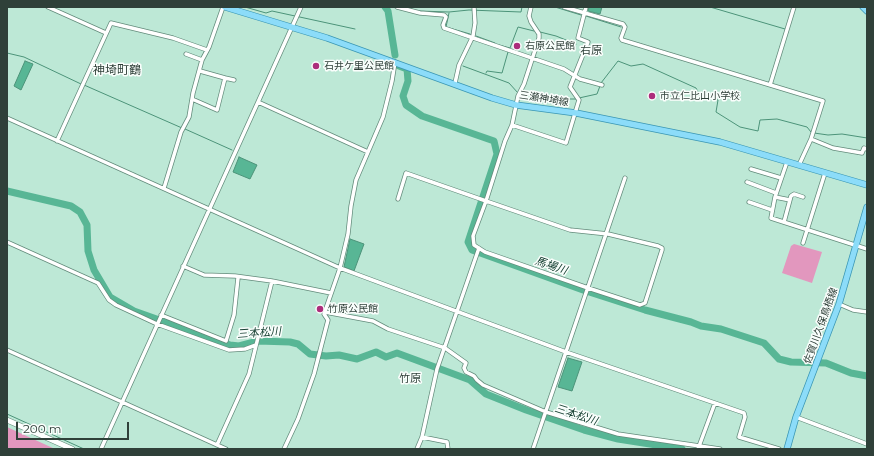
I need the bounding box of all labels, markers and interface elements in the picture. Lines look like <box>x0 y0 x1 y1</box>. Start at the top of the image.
place label: 右原公民館 <box>525 40 575 52</box>
marker: 右原公民館 <box>512 41 522 51</box>
district label: 右原 <box>580 44 602 58</box>
place label: 石井ケ里公民館 <box>324 60 394 72</box>
marker: 石井ケ里公民館 <box>311 61 321 71</box>
district label: 神埼町鶴 <box>93 63 141 77</box>
street label: 三瀬神埼線 <box>518 89 570 109</box>
place label: 市立仁比山小学校 <box>660 90 740 102</box>
marker: 市立仁比山小学校 <box>647 91 657 101</box>
water label: 馬場川 <box>533 254 569 278</box>
street label: 佐賀川久保鳥栖線 <box>802 286 840 366</box>
place label: 竹原公民館 <box>328 303 378 315</box>
marker: 竹原公民館 <box>315 304 325 314</box>
water label: 三本松川 <box>237 325 281 341</box>
district label: 竹原 <box>399 372 421 386</box>
water label: 三本松川 <box>553 402 599 428</box>
scale bar <box>18 414 131 440</box>
text: 200 m <box>23 421 62 436</box>

